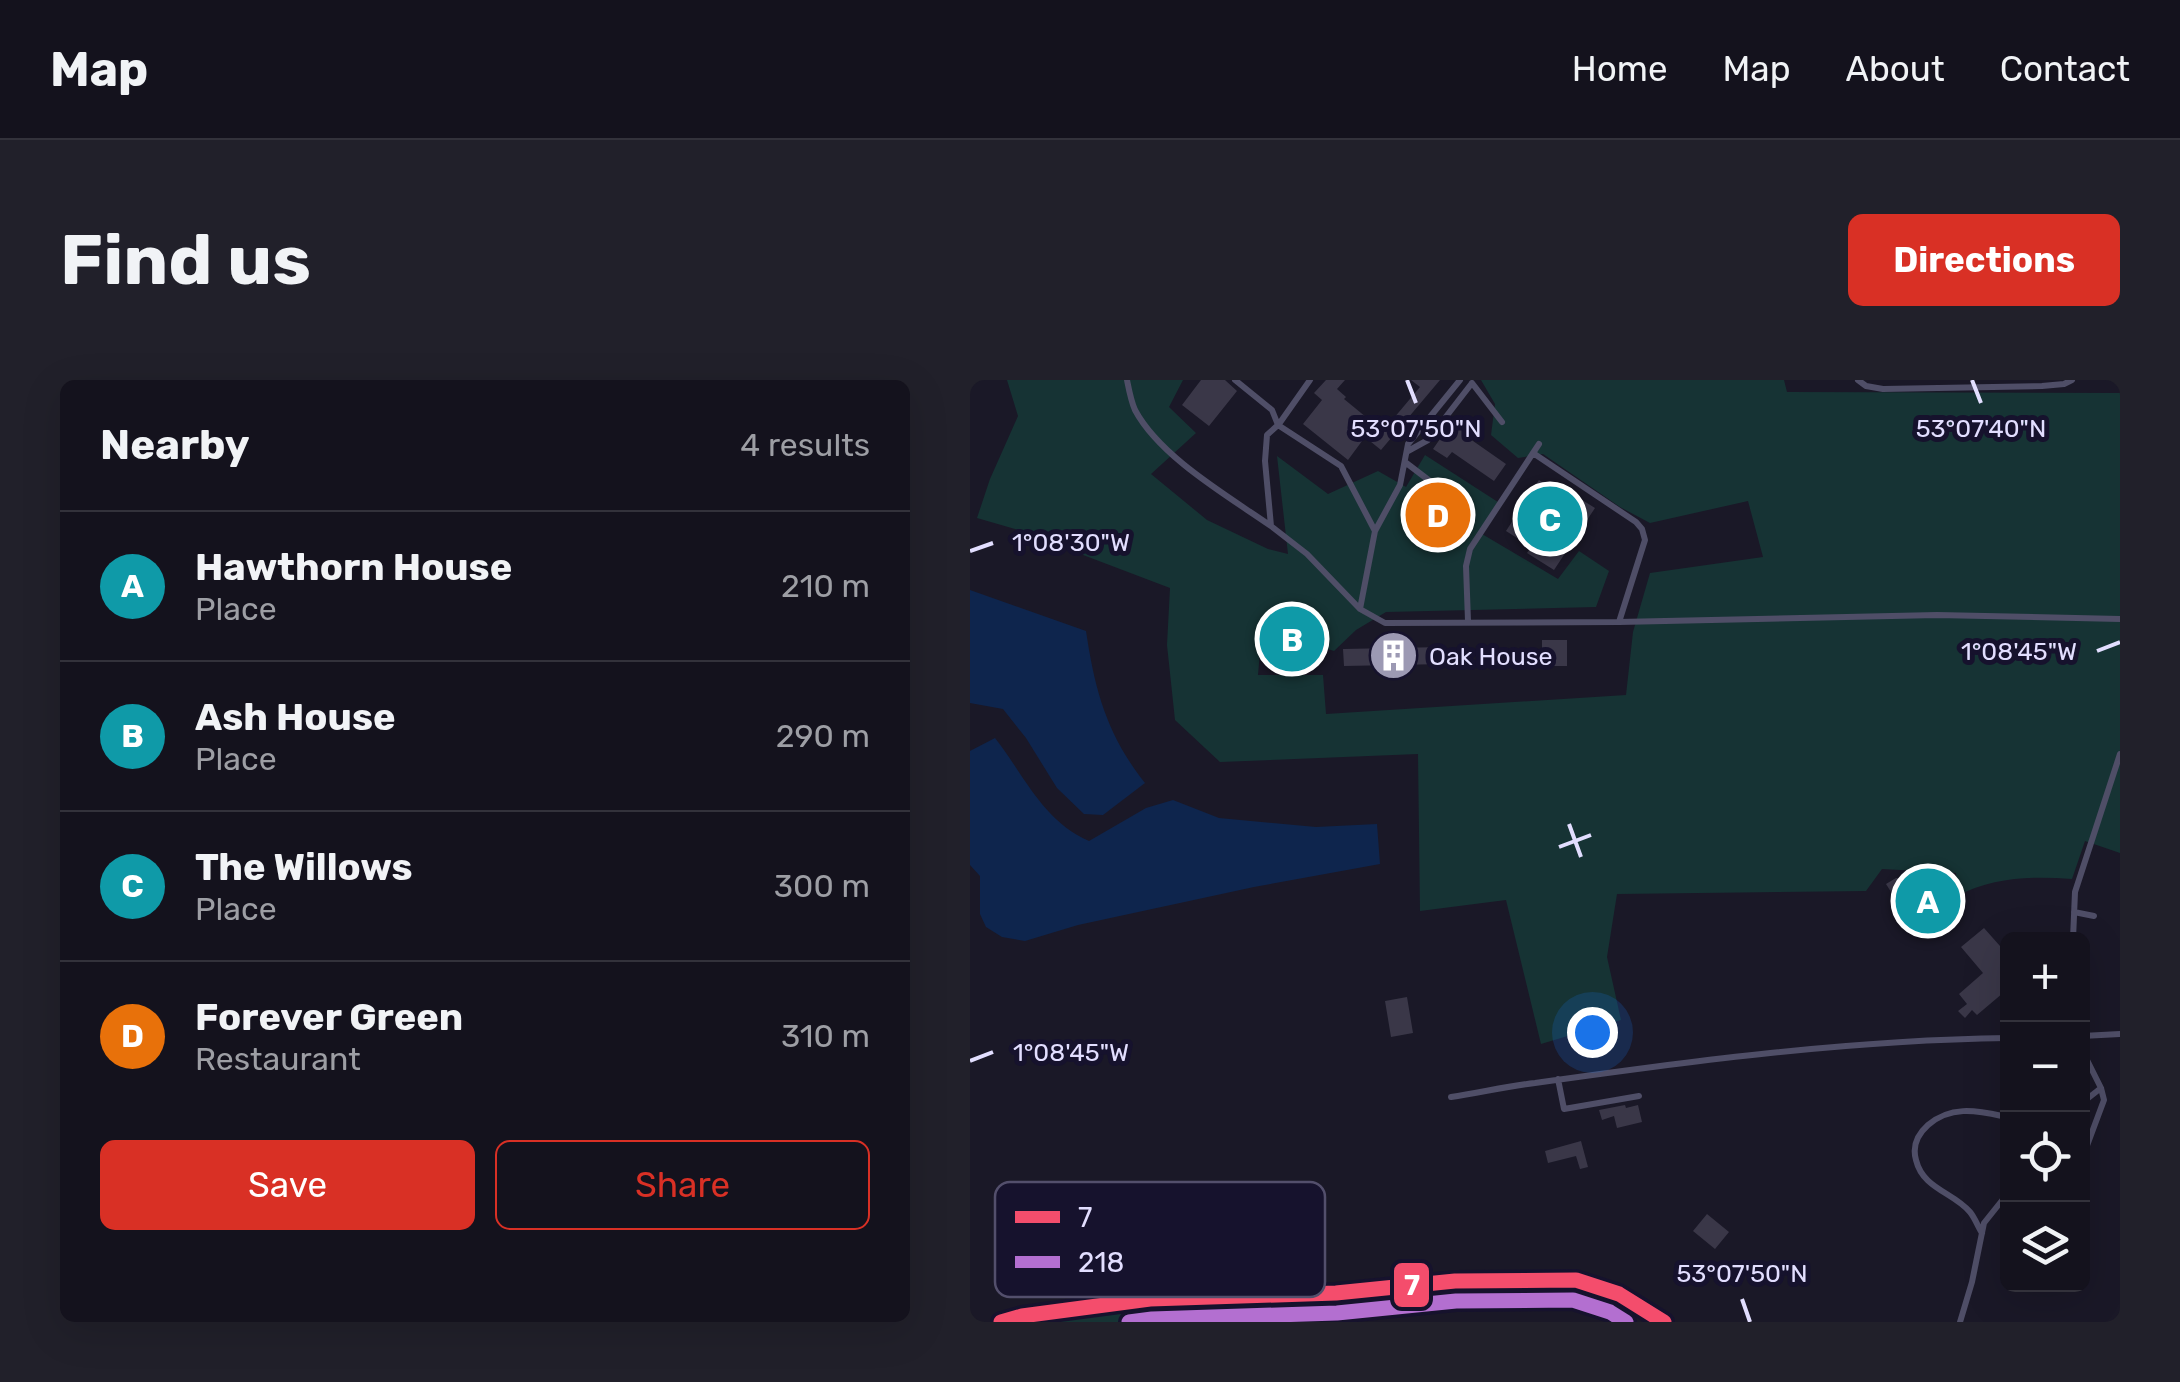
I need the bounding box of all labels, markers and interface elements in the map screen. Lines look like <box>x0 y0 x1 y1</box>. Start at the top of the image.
text: Map <box>50 41 148 98</box>
text: Home <box>1572 48 1668 90</box>
text: Map <box>1723 48 1791 90</box>
text: About <box>1846 48 1945 90</box>
text: Contact <box>2000 48 2130 90</box>
button: Directions <box>1848 214 2120 306</box>
text: Find us <box>60 219 311 302</box>
text: 53°07'50"N <box>1350 414 1482 443</box>
text: 53°07'40"N <box>1916 414 2046 443</box>
text: Nearby <box>100 420 250 470</box>
text: 4 results <box>740 426 870 464</box>
pin: D <box>1406 478 1470 552</box>
pin: C <box>1518 482 1582 556</box>
text: 1°08'30"W <box>1012 528 1130 557</box>
text: Hawthorn House <box>195 544 512 590</box>
text: A <box>121 567 144 605</box>
text: 210 m <box>781 567 870 605</box>
text: Place <box>195 590 277 628</box>
pin: B <box>1260 602 1324 676</box>
building icon: Oak House <box>1368 630 1420 682</box>
text: 1°08'45"W <box>1961 637 2077 666</box>
place label: Oak House <box>1429 642 1553 671</box>
text: Ash House <box>195 694 396 740</box>
text: B <box>121 717 144 755</box>
text: 290 m <box>776 717 870 755</box>
text: Place <box>195 740 277 778</box>
text: The Willows <box>195 844 413 890</box>
pin: A <box>1896 864 1960 938</box>
text: C <box>121 867 144 905</box>
text: 300 m <box>774 867 870 905</box>
text: Place <box>195 890 277 928</box>
map controls <box>2000 932 2090 1292</box>
button: + <box>2000 932 2090 1022</box>
text: Forever Green <box>195 994 463 1040</box>
your location <box>1567 1007 1618 1058</box>
text: D <box>121 1017 144 1055</box>
text: 310 m <box>781 1017 870 1055</box>
button: − <box>2000 1022 2090 1112</box>
text: 1°08'45"W <box>1013 1038 1129 1067</box>
text: Restaurant <box>195 1040 361 1078</box>
button: locate <box>2000 1112 2090 1202</box>
button: Save <box>100 1140 475 1230</box>
button: Share <box>495 1140 870 1230</box>
legend <box>995 1182 1325 1297</box>
text: 7 <box>1078 1201 1092 1234</box>
button: layers <box>2000 1202 2090 1292</box>
text: 218 <box>1078 1246 1124 1279</box>
text: 53°07'50"N <box>1676 1259 1808 1288</box>
line badge: 7 <box>1392 1261 1431 1309</box>
text: 7 <box>1404 1269 1420 1302</box>

